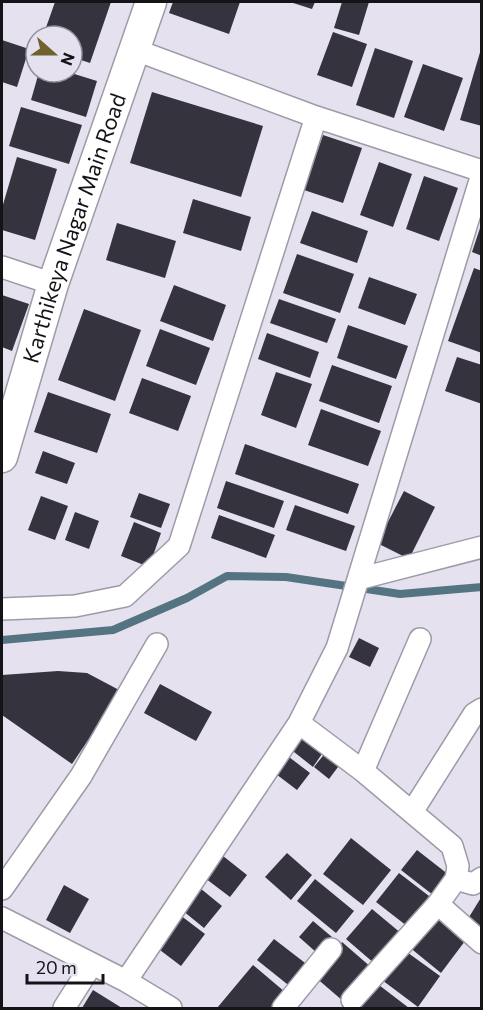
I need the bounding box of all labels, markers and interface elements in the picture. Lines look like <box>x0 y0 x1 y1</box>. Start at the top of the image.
north arrow <box>24 24 84 84</box>
text: N <box>57 51 79 69</box>
street label: Karthikeya Nagar Main Road <box>16 90 131 366</box>
scale bar <box>27 947 104 985</box>
text: 20 m <box>36 956 77 978</box>

